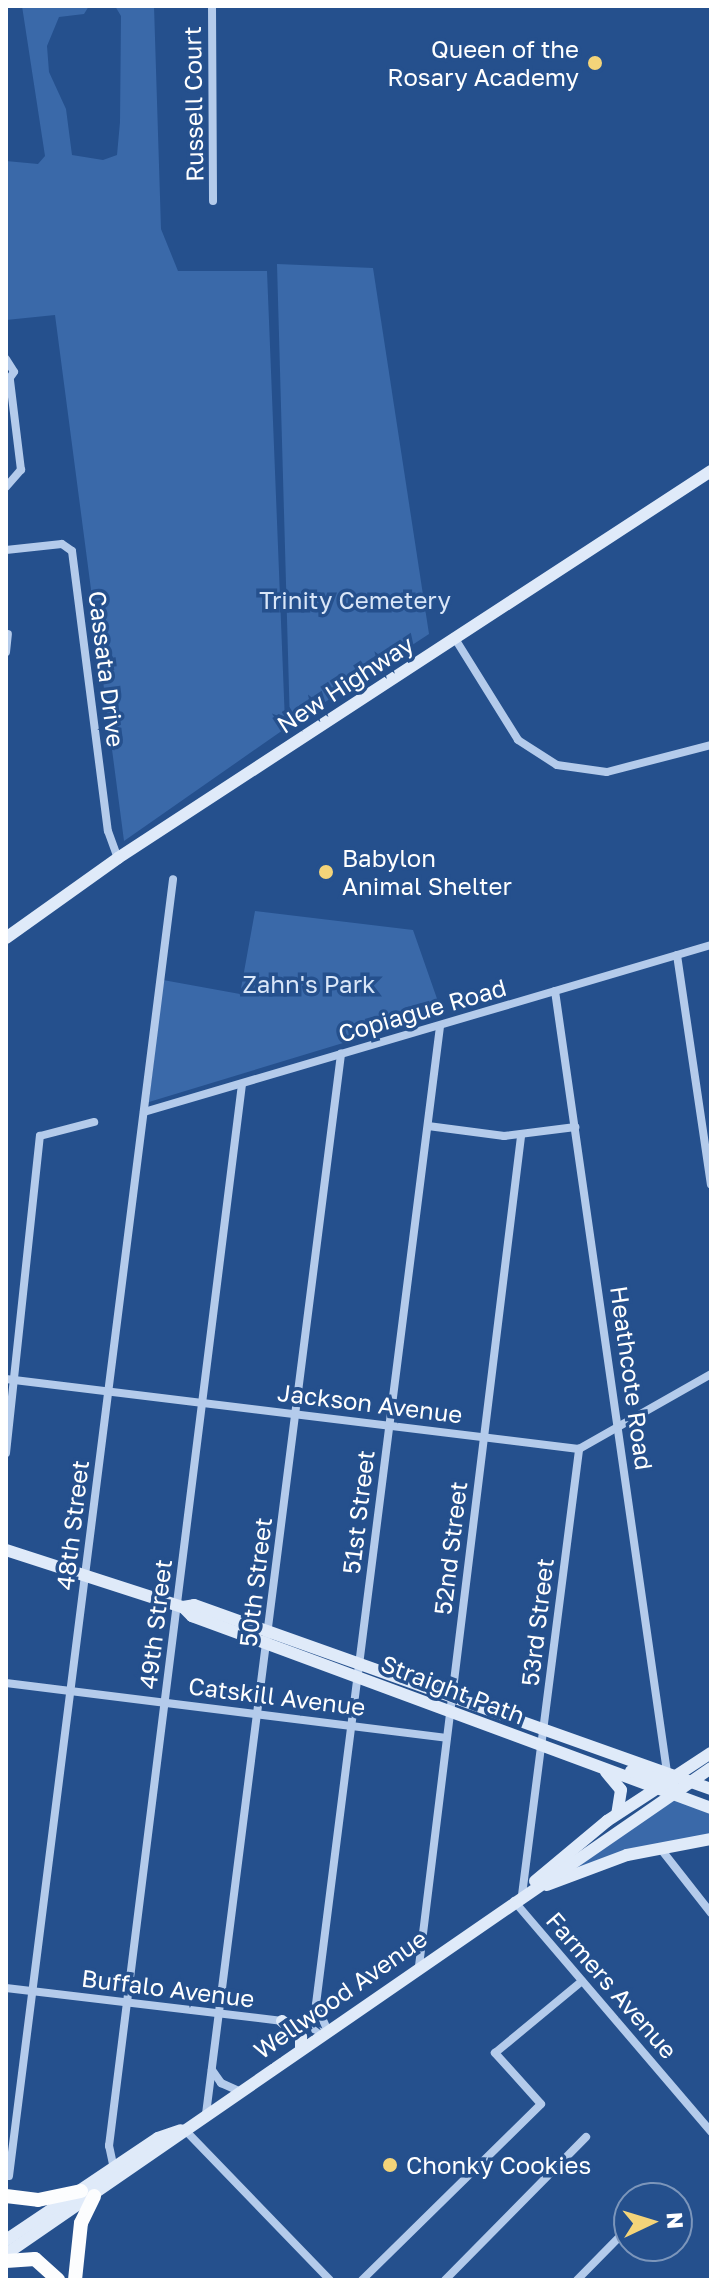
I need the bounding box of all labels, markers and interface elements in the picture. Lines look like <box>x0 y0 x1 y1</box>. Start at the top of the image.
street label: Russell Court <box>177 26 209 182</box>
place label: Queen of the Rosary Academy <box>387 35 579 91</box>
marker: Queen of the Rosary Academy <box>586 54 604 72</box>
park label: Trinity Cemetery <box>259 586 451 614</box>
street label: Cassata Drive <box>83 589 131 749</box>
street label: New Highway <box>271 629 419 739</box>
place label: Babylon Animal Shelter <box>342 844 512 900</box>
marker: Babylon Animal Shelter <box>317 863 335 881</box>
park label: Zahn's Park <box>242 970 376 998</box>
street label: Copiague Road <box>335 972 509 1048</box>
street label: Heathcote Road <box>605 1284 659 1472</box>
street label: Jackson Avenue <box>276 1377 464 1429</box>
street label: 51st Street <box>336 1448 380 1576</box>
street label: 48th Street <box>50 1458 94 1592</box>
street label: 52nd Street <box>428 1480 472 1616</box>
street label: 50th Street <box>233 1516 277 1648</box>
street label: 53rd Street <box>515 1556 559 1688</box>
street label: 49th Street <box>133 1557 177 1691</box>
street label: Straight Path <box>377 1648 529 1730</box>
street label: Catskill Avenue <box>187 1671 367 1721</box>
street label: Farmers Avenue <box>541 1906 683 2064</box>
street label: Wellwood Avenue <box>248 1924 432 2064</box>
street label: Buffalo Avenue <box>80 1963 256 2013</box>
place label: Chonky Cookies <box>406 2151 591 2179</box>
marker: Chonky Cookies <box>381 2156 399 2174</box>
north arrow <box>613 2182 693 2262</box>
text: N <box>661 2211 689 2230</box>

